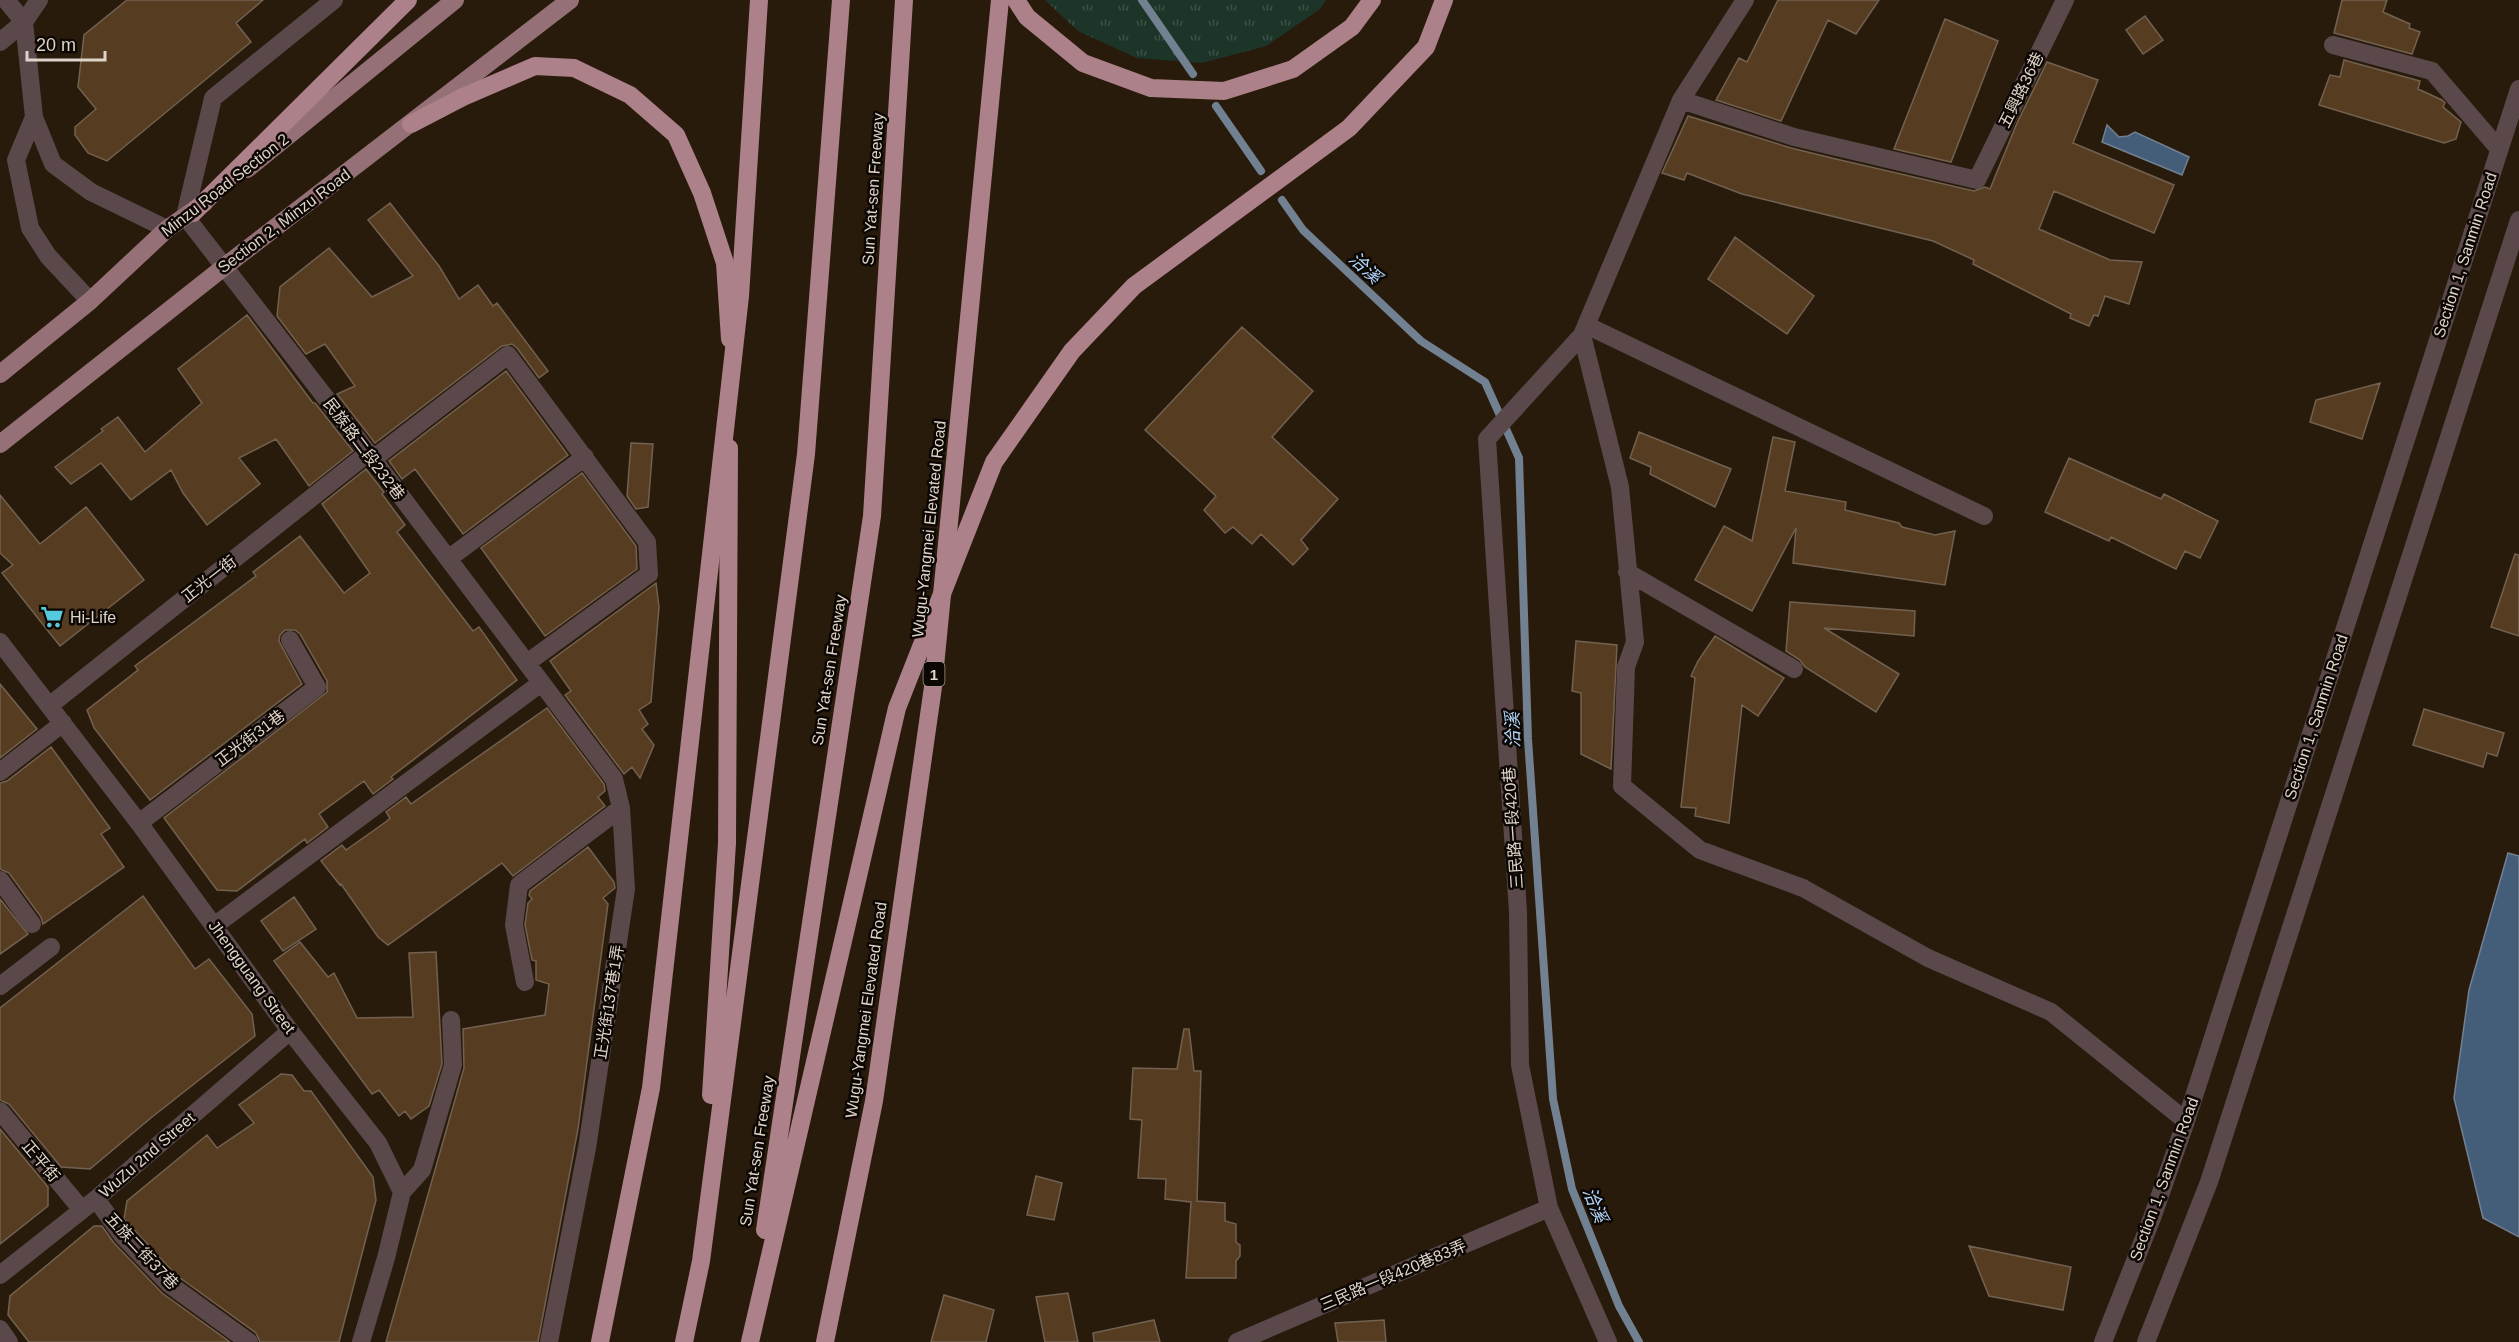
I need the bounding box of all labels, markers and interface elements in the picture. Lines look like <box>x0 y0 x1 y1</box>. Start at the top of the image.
scale bar <box>27 24 105 62</box>
text: 20 m <box>36 35 76 55</box>
street label: 五興路36巷 <box>1995 50 2047 130</box>
street label: Sun Yat-sen Freeway <box>859 112 887 266</box>
street label: Minzu Road Section 2 <box>158 130 292 240</box>
street label: Section 2, Minzu Road <box>215 166 353 276</box>
street label: Section 1, Sanmin Road <box>2430 170 2500 340</box>
water label: 洽溪 <box>1345 248 1387 290</box>
street label: 民族路二段232巷 <box>320 395 408 503</box>
street label: Wugu-Yangmei Elevated Road <box>909 420 949 638</box>
street label: 正光一街 <box>179 553 239 605</box>
street label: Sun Yat-sen Freeway <box>809 593 849 747</box>
supermarket icon: Hi-Life <box>39 604 65 630</box>
place label: Hi-Life <box>70 609 116 626</box>
street label: Section 1, Sanmin Road <box>2281 632 2351 802</box>
road number: 1 <box>924 662 944 686</box>
street label: 正光街31巷 <box>212 707 288 769</box>
water label: 洽溪 <box>1502 709 1524 748</box>
street label: 三民路一段420巷 <box>1500 766 1526 890</box>
street label: Wugu-Yangmei Elevated Road <box>842 901 890 1119</box>
street label: Jhengguang Street <box>205 917 299 1037</box>
street label: 正光街137巷1弄 <box>592 944 626 1060</box>
street label: Sun Yat-sen Freeway <box>737 1074 777 1228</box>
street label: Section 1, Sanmin Road <box>2127 1095 2201 1263</box>
street label: WuZu 2nd Street <box>96 1109 199 1201</box>
street label: 正平街 <box>19 1137 63 1185</box>
water label: 洽溪 <box>1579 1185 1612 1228</box>
street label: 五族二街37巷 <box>102 1209 182 1293</box>
street label: 三民路一段420巷83弄 <box>1318 1237 1468 1313</box>

